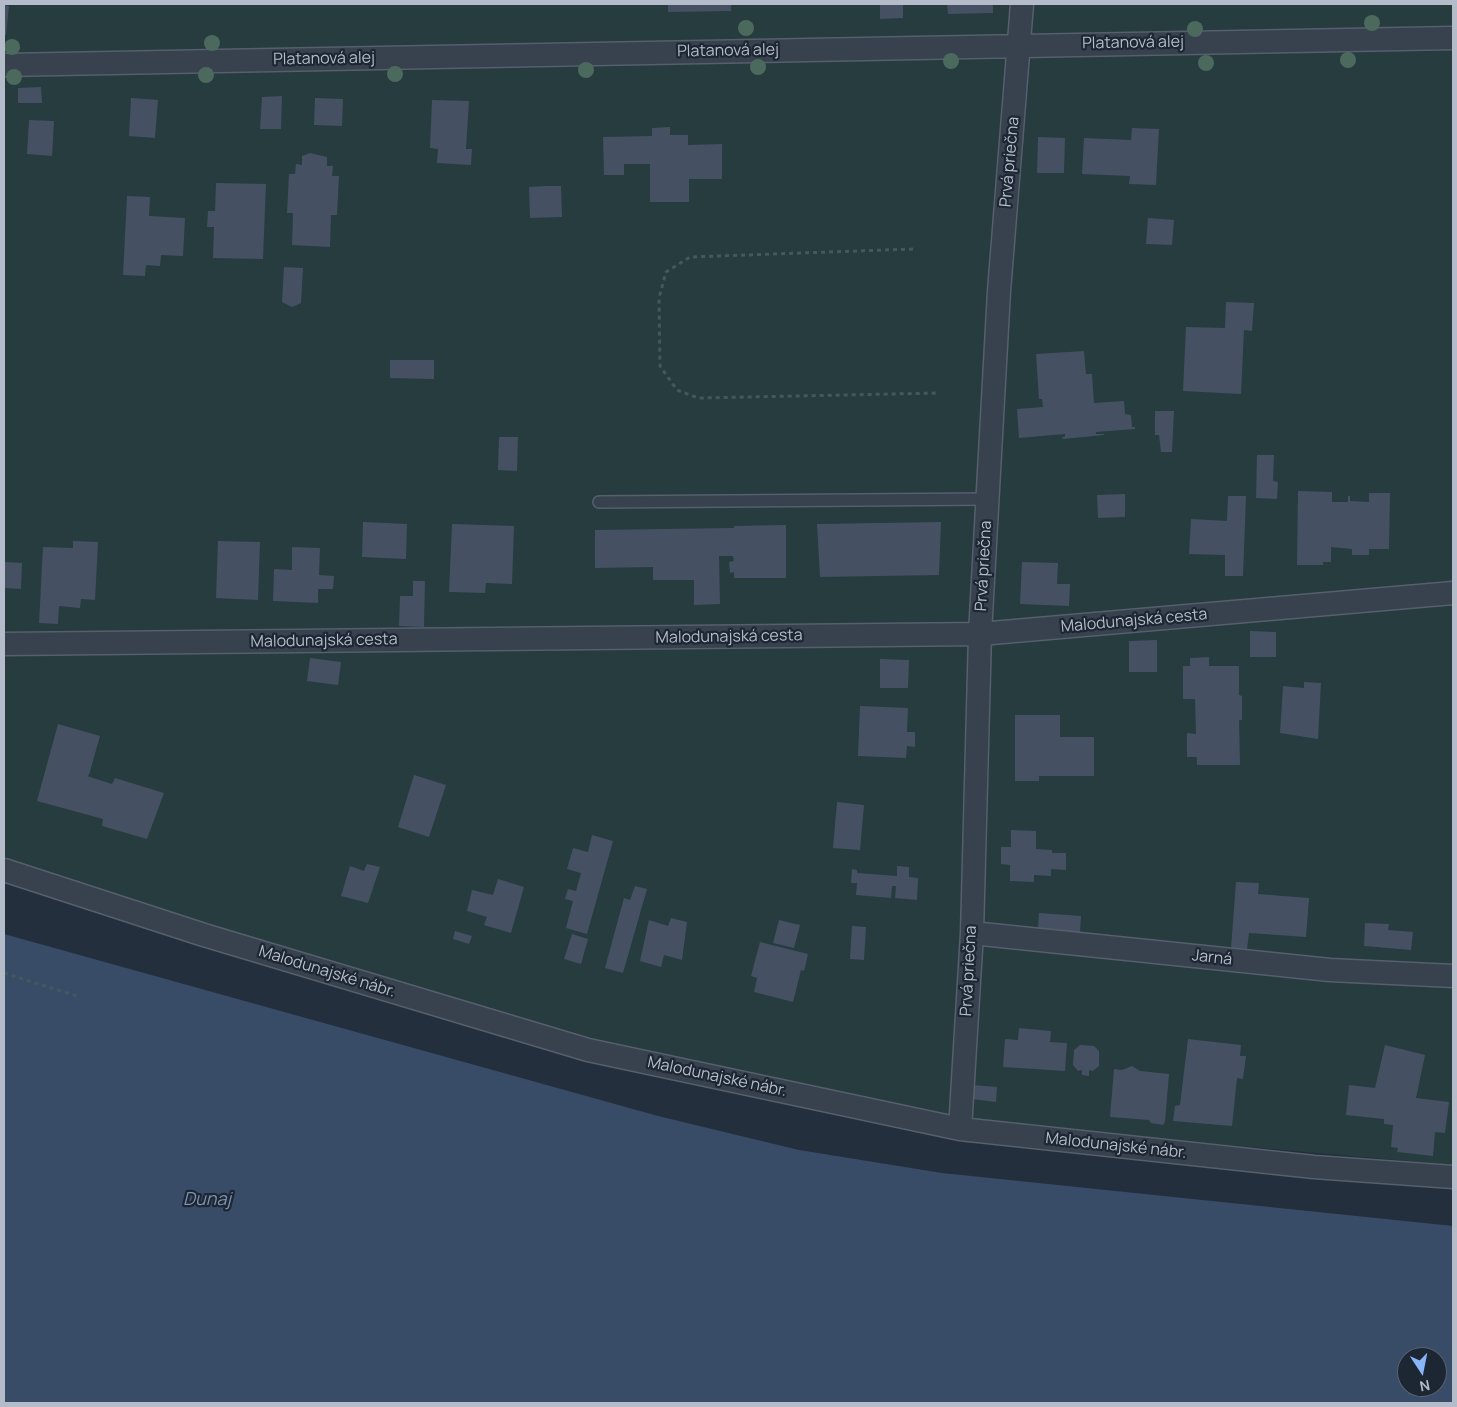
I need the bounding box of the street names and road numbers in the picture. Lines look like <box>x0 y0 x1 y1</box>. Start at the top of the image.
street label: Platanová alej <box>1082 33 1184 53</box>
street label: Platanová alej <box>677 41 779 61</box>
street label: Platanová alej <box>273 49 375 69</box>
street label: Prvá priečna <box>996 116 1024 208</box>
street label: Prvá priečna <box>972 520 996 612</box>
street label: Malodunajská cesta <box>1060 605 1208 637</box>
street label: Malodunajská cesta <box>655 626 803 648</box>
street label: Malodunajská cesta <box>250 630 398 652</box>
street label: Prvá priečna <box>957 925 981 1017</box>
street label: Malodunajské nábr. <box>256 942 398 1002</box>
street label: Jarná <box>1191 946 1233 970</box>
street label: Malodunajské nábr. <box>646 1053 788 1101</box>
street label: Malodunajské nábr. <box>1044 1129 1188 1163</box>

